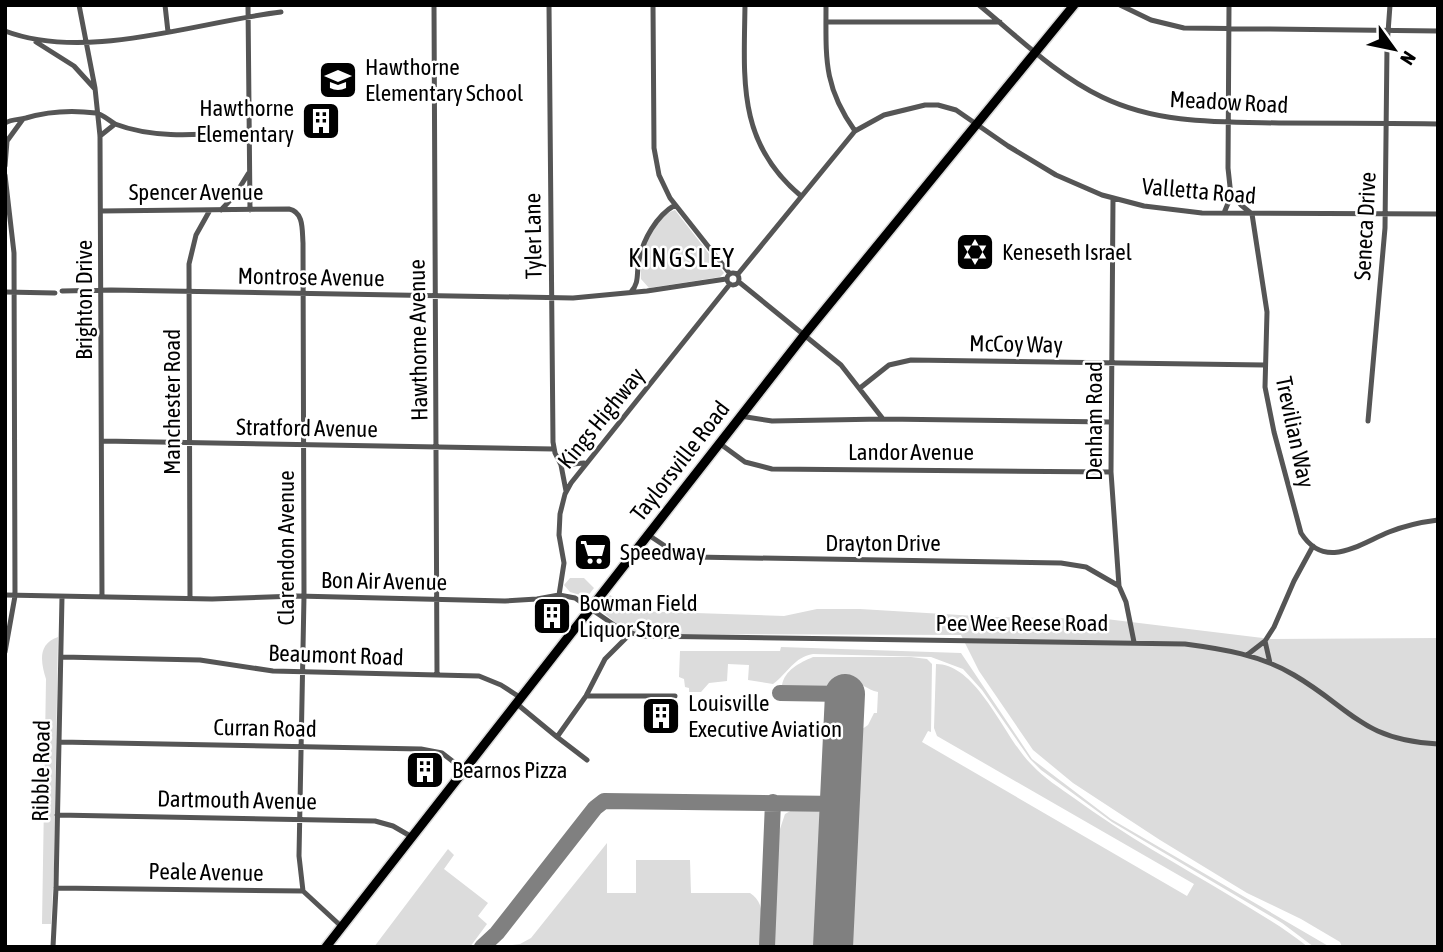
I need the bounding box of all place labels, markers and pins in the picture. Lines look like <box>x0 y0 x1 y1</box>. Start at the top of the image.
place label: Hawthorne Elementary School <box>365 54 523 106</box>
school or university icon: Hawthorne Elementary School <box>317 59 359 101</box>
place label: Hawthorne Elementary <box>196 95 294 147</box>
building icon: Hawthorne Elementary <box>300 100 342 142</box>
synagogue icon: Keneseth Israel <box>954 231 996 273</box>
place label: Keneseth Israel <box>1002 239 1132 265</box>
supermarket icon: Speedway <box>572 531 614 573</box>
place label: Speedway <box>620 539 706 565</box>
place label: Bowman Field Liquor Store <box>579 590 698 642</box>
building icon: Bowman Field Liquor Store <box>531 595 573 637</box>
place label: Louisville Executive Aviation <box>688 690 842 742</box>
building icon: Louisville Executive Aviation <box>640 695 682 737</box>
building icon: Bearnos Pizza <box>404 749 446 791</box>
place label: Bearnos Pizza <box>452 757 567 783</box>

